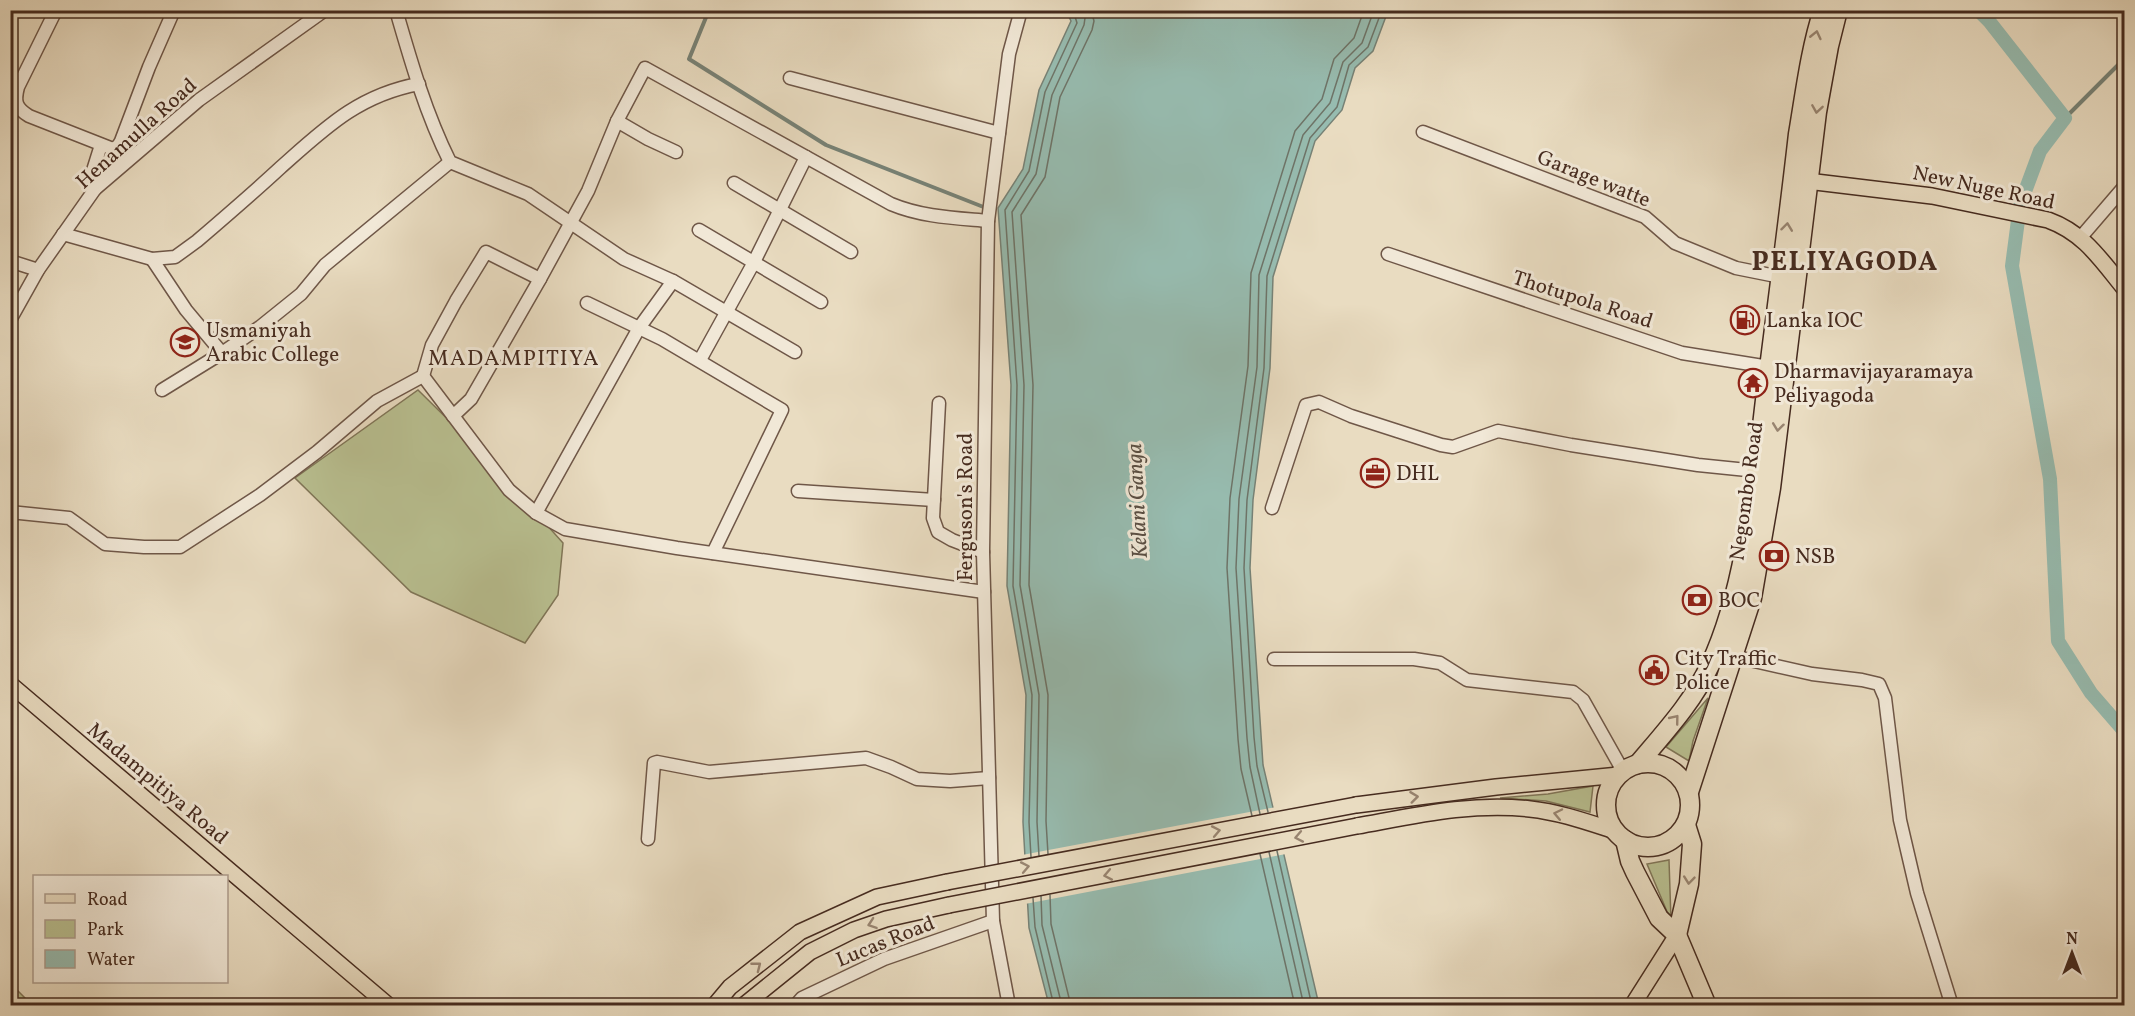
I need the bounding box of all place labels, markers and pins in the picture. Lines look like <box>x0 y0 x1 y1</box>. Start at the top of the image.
fuel station icon: Lanka IOC <box>1729 304 1761 336</box>
place label: Lanka IOC <box>1766 307 1863 336</box>
place label: Usmaniyah Arabic College <box>206 317 339 370</box>
school or university icon: Usmaniyah Arabic College <box>169 326 201 358</box>
place label: Dharmavijayaramaya Peliyagoda <box>1774 358 1974 411</box>
temple icon: Dharmavijayaramaya Peliyagoda <box>1737 367 1769 399</box>
office icon: DHL <box>1359 457 1391 489</box>
place label: DHL <box>1396 460 1439 489</box>
bank icon: NSB <box>1758 540 1790 572</box>
place label: NSB <box>1795 543 1835 572</box>
bank icon: BOC <box>1681 584 1713 616</box>
place label: BOC <box>1718 587 1760 616</box>
place label: City Traffic Police <box>1675 645 1777 698</box>
public building icon: City Traffic Police <box>1638 654 1670 686</box>

